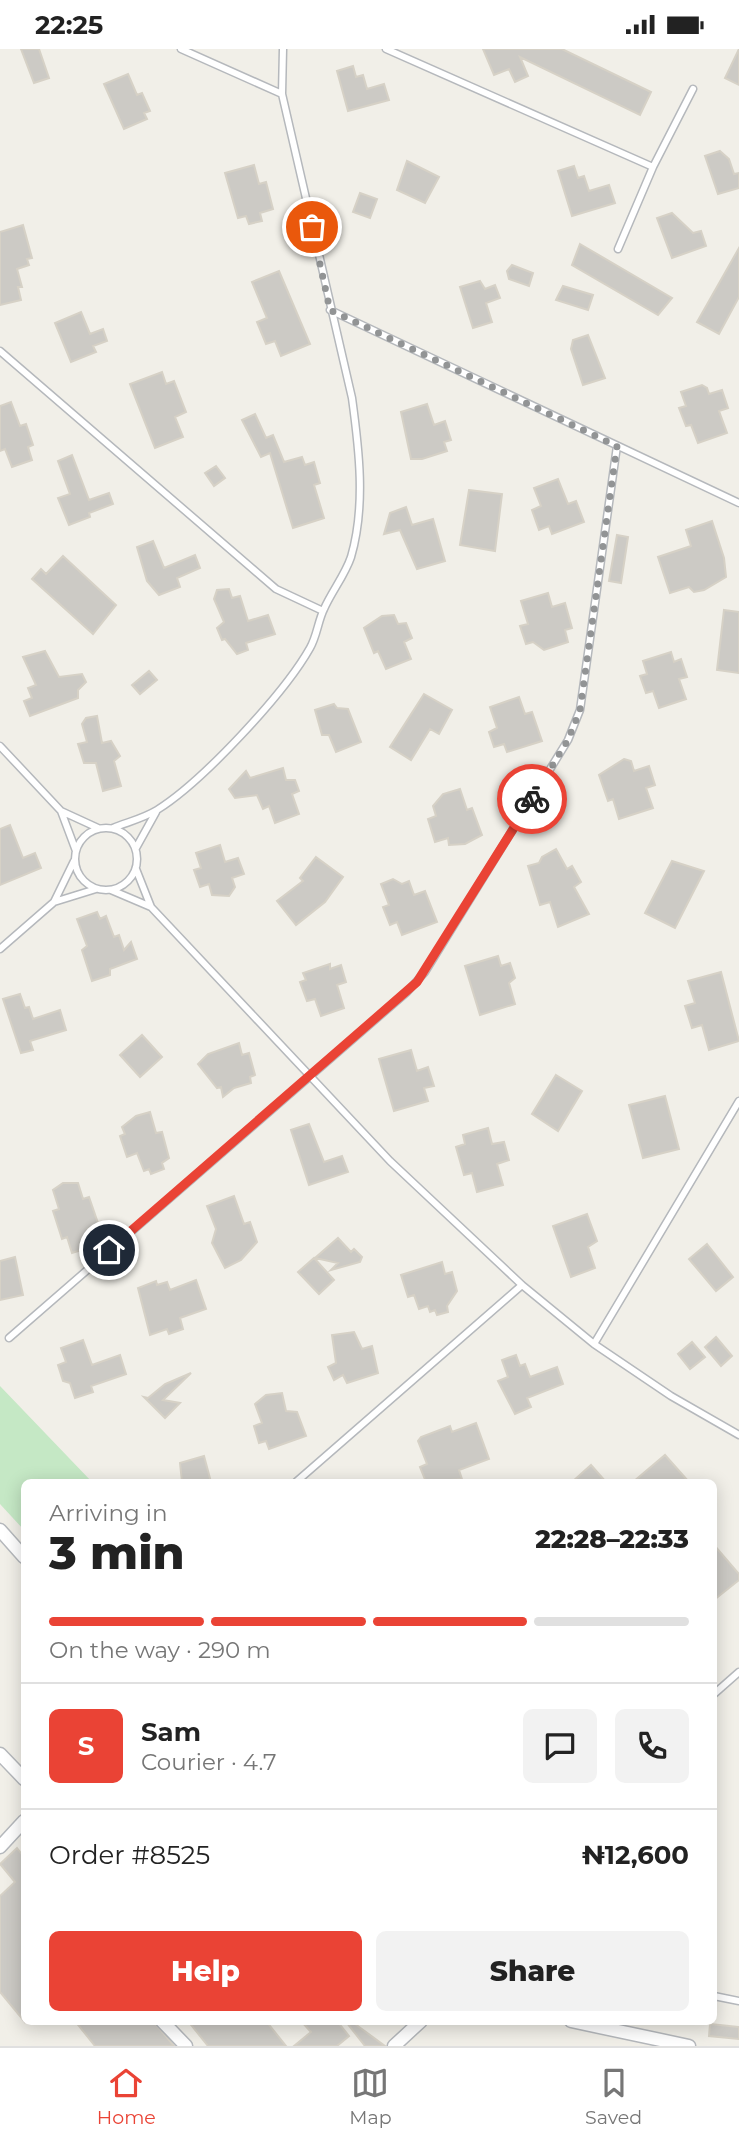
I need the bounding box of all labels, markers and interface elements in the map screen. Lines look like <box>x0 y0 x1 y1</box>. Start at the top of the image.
text: 22:25 <box>35 9 103 41</box>
pin <box>282 197 342 257</box>
icon: bag <box>293 208 331 246</box>
courier <box>497 764 567 834</box>
icon: bike <box>513 780 551 818</box>
pin <box>79 1220 139 1280</box>
icon: home <box>90 1231 128 1269</box>
text: Arriving in <box>49 1499 168 1527</box>
text: 22:28–22:33 <box>535 1523 689 1555</box>
text: 3 min <box>49 1524 185 1581</box>
text: On the way · 290 m <box>49 1636 271 1664</box>
button: chat <box>523 1709 597 1783</box>
button: phone <box>615 1709 689 1783</box>
text: Sam <box>141 1716 201 1748</box>
text: S <box>78 1730 94 1762</box>
text: Courier · 4.7 <box>141 1748 277 1776</box>
text: Order #8525 <box>49 1839 210 1871</box>
text: ₦12,600 <box>581 1839 689 1871</box>
button: Help <box>49 1931 362 2011</box>
button: Share <box>376 1931 689 2011</box>
tab: Home <box>97 2064 156 2129</box>
tab: Map <box>349 2064 392 2129</box>
tab: Saved <box>585 2064 642 2129</box>

